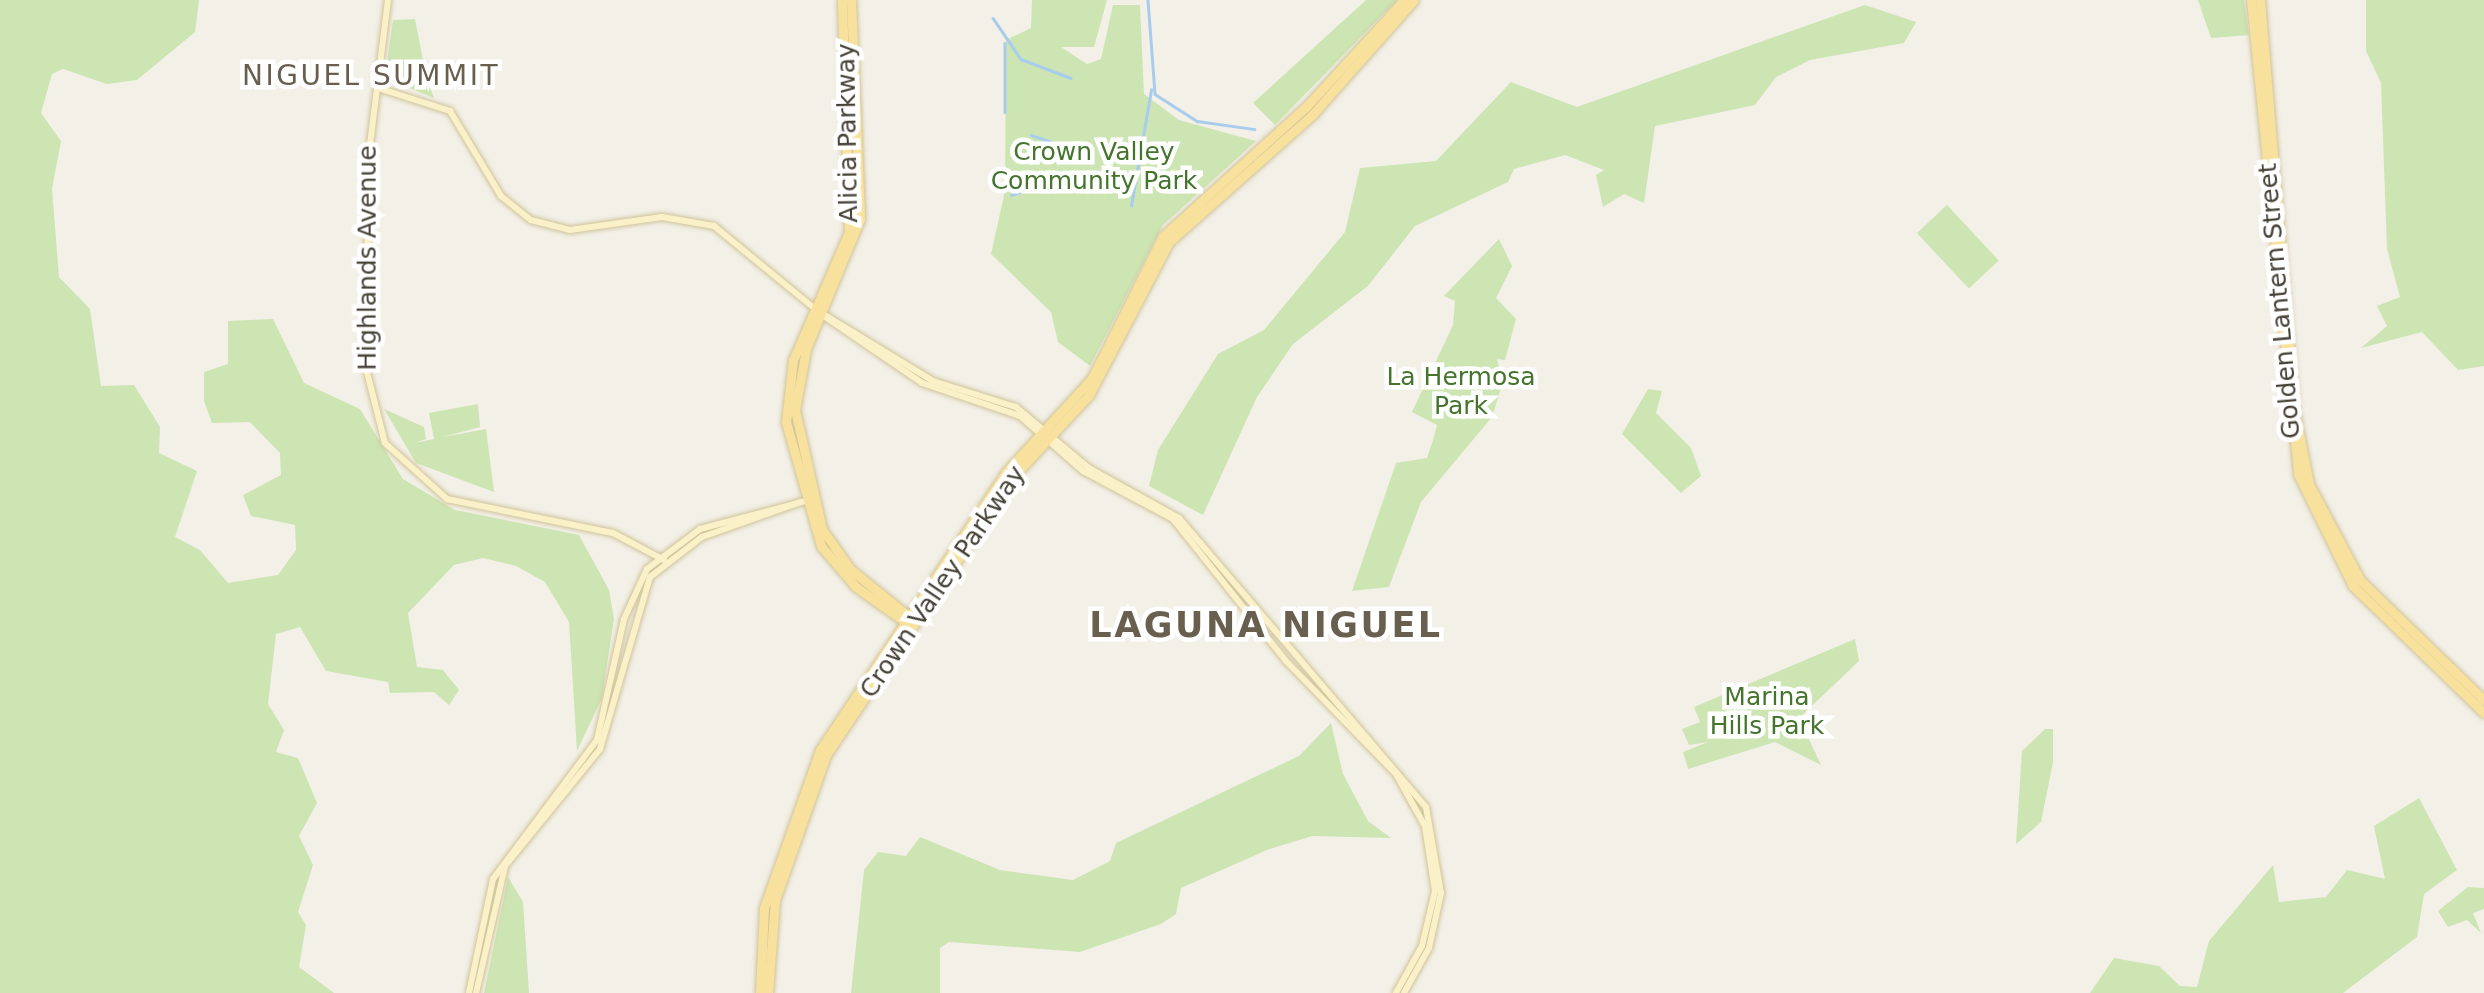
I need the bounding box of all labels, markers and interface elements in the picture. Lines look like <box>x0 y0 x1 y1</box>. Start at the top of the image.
street label: Alicia Parkway <box>831 43 865 223</box>
district label: NIGUEL SUMMIT <box>242 59 500 93</box>
park label: Crown Valley Community Park <box>991 138 1197 197</box>
street label: Highlands Avenue <box>353 145 383 371</box>
street label: Golden Lantern Street <box>2253 162 2307 440</box>
park label: La Hermosa Park <box>1386 363 1536 422</box>
street label: Crown Valley Parkway <box>854 460 1032 704</box>
district label: LAGUNA NIGUEL <box>1089 604 1443 646</box>
park label: Marina Hills Park <box>1710 683 1824 742</box>

